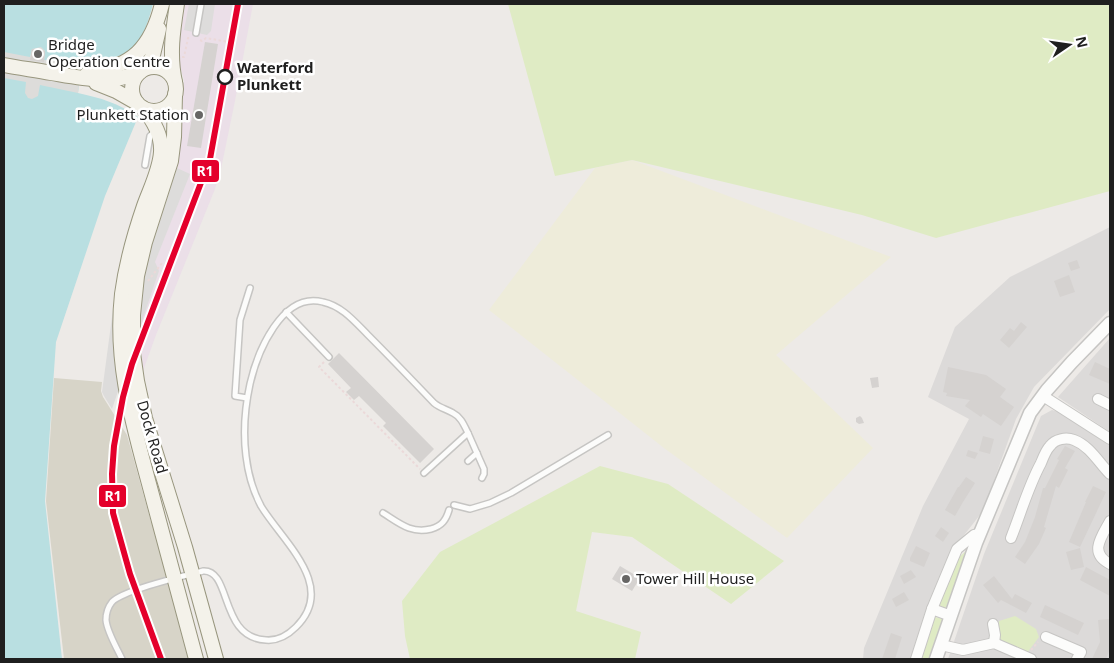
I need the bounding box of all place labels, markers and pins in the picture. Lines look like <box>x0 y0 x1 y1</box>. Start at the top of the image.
place label: Bridge Operation Centre <box>48 34 170 71</box>
marker: Bridge Operation Centre <box>32 48 44 60</box>
place label: Waterford Plunkett <box>237 57 313 94</box>
marker: Waterford Plunkett <box>217 69 233 85</box>
place label: Plunkett Station <box>77 104 189 124</box>
marker: Plunkett Station <box>193 109 205 121</box>
place label: Tower Hill House <box>636 568 754 588</box>
marker: Tower Hill House <box>620 573 632 585</box>

